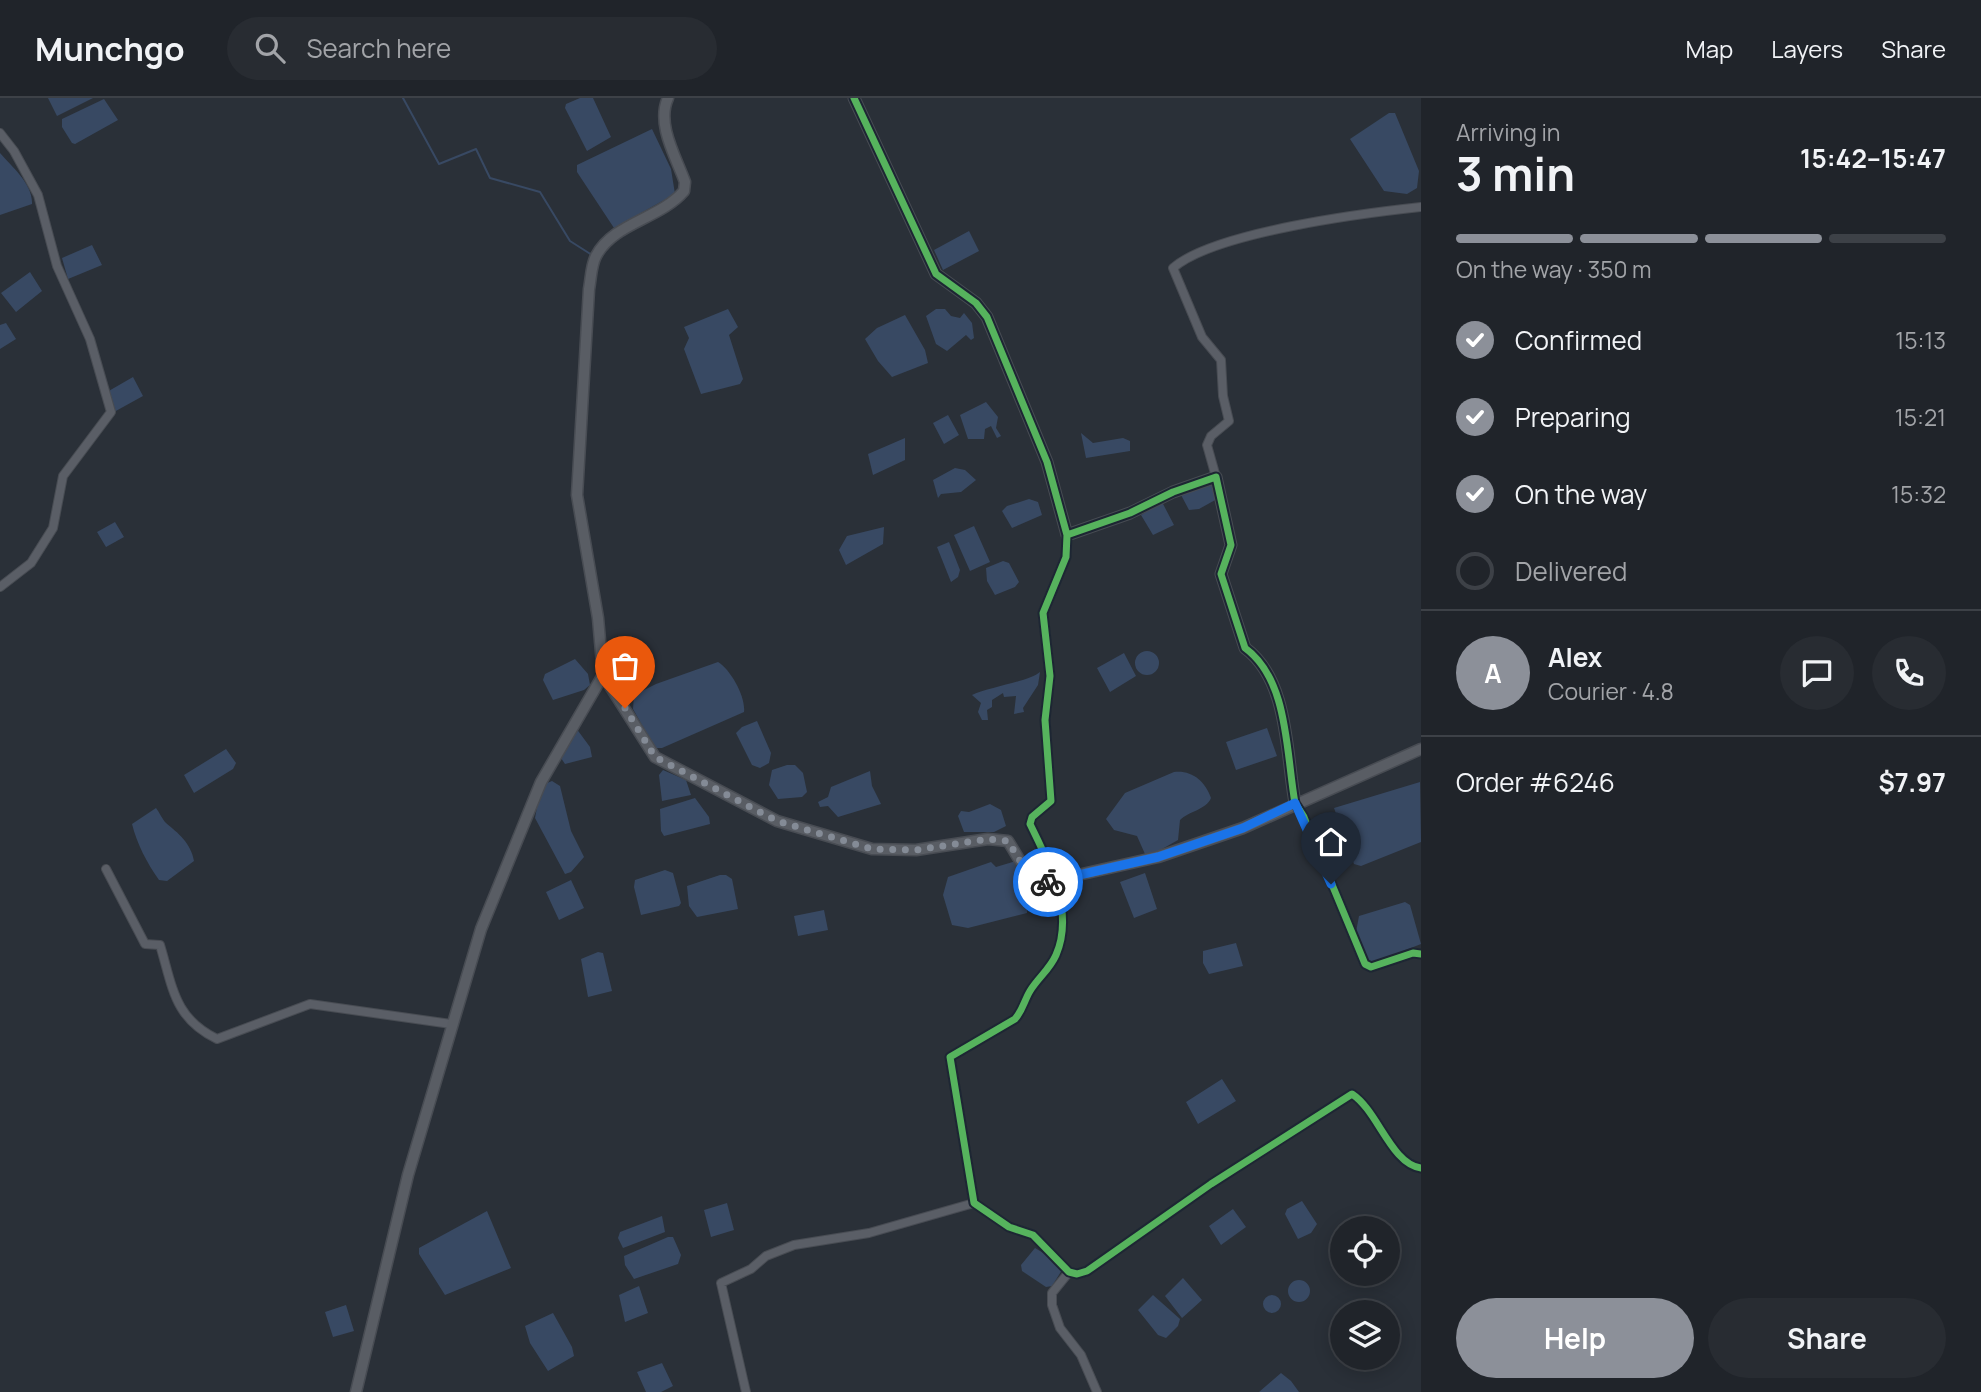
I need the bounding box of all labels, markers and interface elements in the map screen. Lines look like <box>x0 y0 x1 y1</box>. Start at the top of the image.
search box <box>227 17 717 80</box>
text: Munchgo <box>35 26 185 71</box>
icon: search <box>251 29 289 67</box>
text: Search here <box>307 30 451 66</box>
text: Map <box>1686 32 1733 65</box>
text: Layers <box>1771 32 1843 65</box>
text: Share <box>1881 32 1946 65</box>
text: Arriving in <box>1456 116 1561 148</box>
text: 15:42–15:47 <box>1800 140 1946 176</box>
text: 3 min <box>1456 142 1575 205</box>
text: On the way · 350 m <box>1456 253 1652 285</box>
icon: check <box>1456 321 1494 359</box>
text: Confirmed <box>1515 322 1642 358</box>
text: 15:13 <box>1895 324 1946 356</box>
icon: check <box>1456 398 1494 436</box>
text: Preparing <box>1515 399 1631 435</box>
text: 15:21 <box>1895 401 1946 433</box>
icon: check <box>1456 475 1494 513</box>
text: On the way <box>1515 476 1647 512</box>
text: 15:32 <box>1891 478 1946 510</box>
text: Delivered <box>1515 553 1627 589</box>
pin <box>595 636 655 708</box>
button: chat <box>1780 636 1854 710</box>
button: phone <box>1872 636 1946 710</box>
text: Alex <box>1548 639 1602 675</box>
icon: bag <box>606 647 644 685</box>
text: A <box>1484 655 1502 691</box>
text: Courier · 4.8 <box>1548 675 1674 707</box>
text: Order #6246 <box>1456 764 1615 800</box>
text: $7.97 <box>1878 764 1946 800</box>
pin <box>1301 812 1361 884</box>
icon: home <box>1312 823 1350 861</box>
courier <box>1013 847 1083 917</box>
icon: bike <box>1029 863 1067 901</box>
map controls <box>1330 1216 1400 1370</box>
button: locate <box>1330 1216 1400 1286</box>
button: Help <box>1456 1298 1694 1378</box>
button: Share <box>1708 1298 1946 1378</box>
button: layers <box>1330 1300 1400 1370</box>

